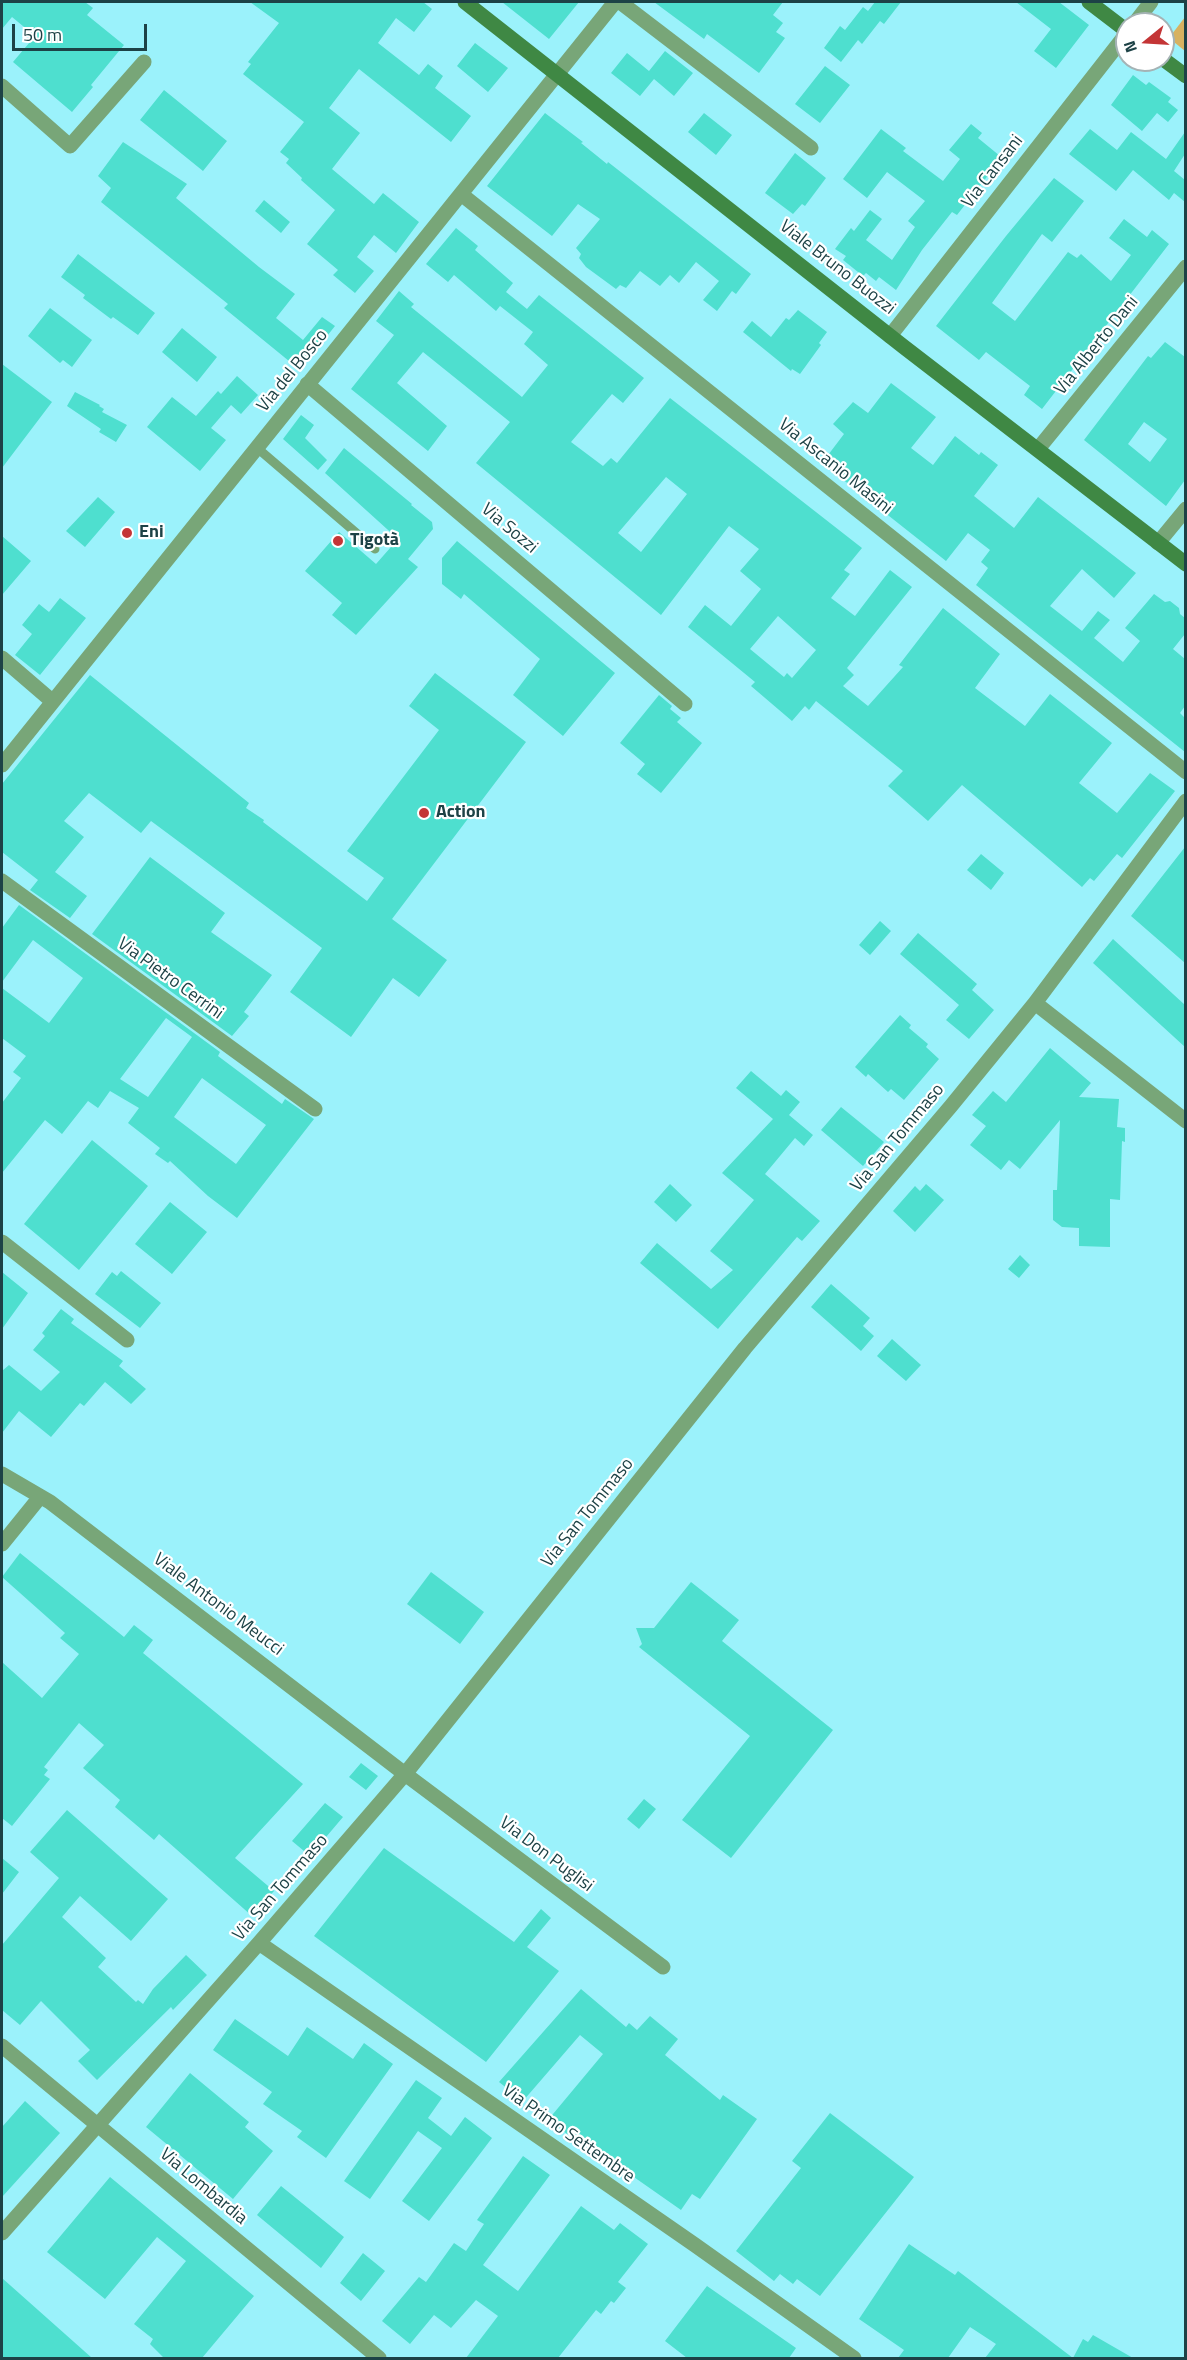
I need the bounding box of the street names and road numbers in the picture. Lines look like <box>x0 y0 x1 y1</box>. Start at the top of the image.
street label: Via Cansani <box>958 131 1028 213</box>
street label: Viale Bruno Buozzi <box>775 216 899 320</box>
street label: Via Alberto Dani <box>1051 292 1143 400</box>
street label: Via del Bosco <box>253 325 333 417</box>
street label: Via Ascanio Masini <box>774 414 896 520</box>
street label: Via Sozzi <box>476 499 542 559</box>
street label: Via Pietro Cerrini <box>113 933 227 1025</box>
street label: Via San Tommaso <box>847 1080 949 1196</box>
street label: Via San Tommaso <box>537 1454 639 1572</box>
street label: Viale Antonio Meucci <box>149 1549 287 1661</box>
street label: Via Don Puglisi <box>495 1813 597 1897</box>
street label: Via San Tommaso <box>229 1830 333 1946</box>
street label: Via Primo Settembre <box>498 2080 638 2188</box>
street label: Via Lombardia <box>155 2144 251 2230</box>

